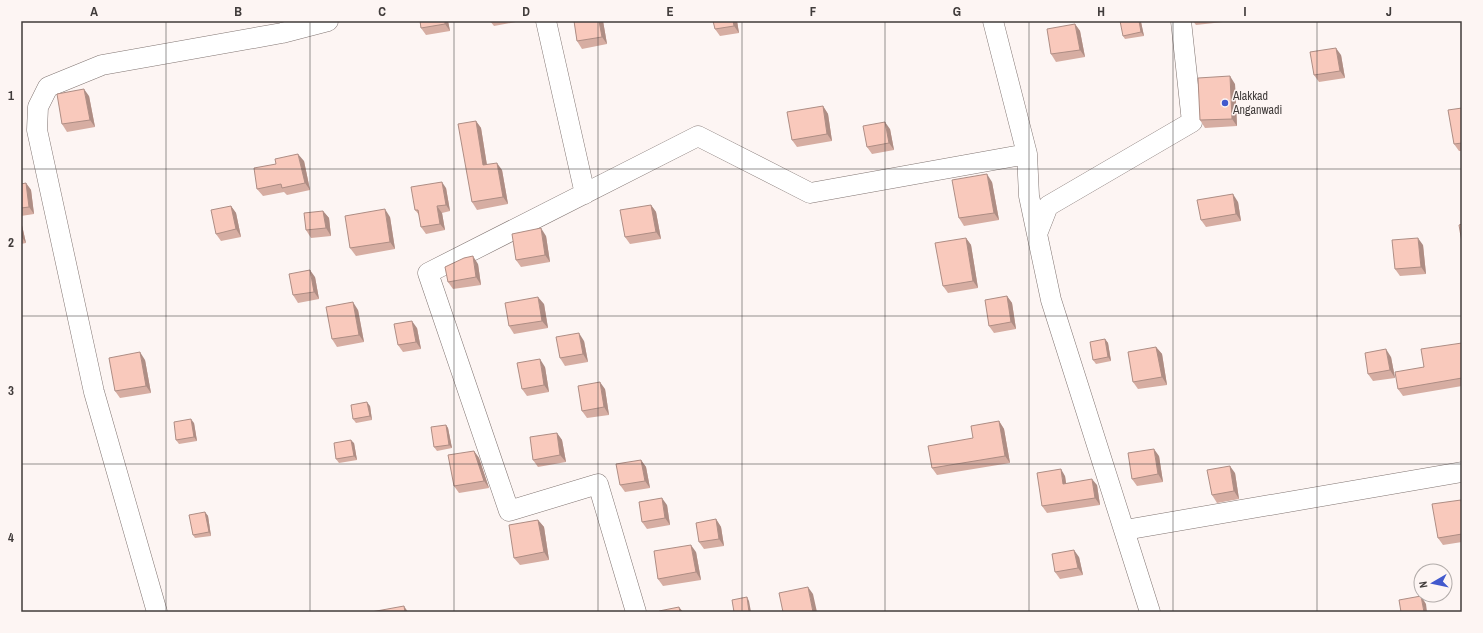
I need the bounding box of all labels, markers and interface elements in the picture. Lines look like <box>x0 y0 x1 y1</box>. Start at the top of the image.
text: A <box>90 3 98 20</box>
text: B <box>234 3 242 20</box>
text: C <box>378 3 386 20</box>
text: D <box>522 3 530 20</box>
text: E <box>666 3 674 20</box>
text: F <box>810 3 817 20</box>
text: G <box>953 3 961 20</box>
text: H <box>1097 3 1105 20</box>
text: I <box>1244 3 1247 20</box>
text: J <box>1386 3 1392 20</box>
text: 1 <box>8 87 14 104</box>
place label: Alakkad Anganwadi <box>1232 88 1282 118</box>
marker: Alakkad Anganwadi <box>1220 98 1230 108</box>
text: 2 <box>8 234 14 251</box>
text: 3 <box>8 382 14 399</box>
text: 4 <box>8 529 14 546</box>
north arrow <box>1413 563 1453 603</box>
text: N <box>1416 580 1431 589</box>

